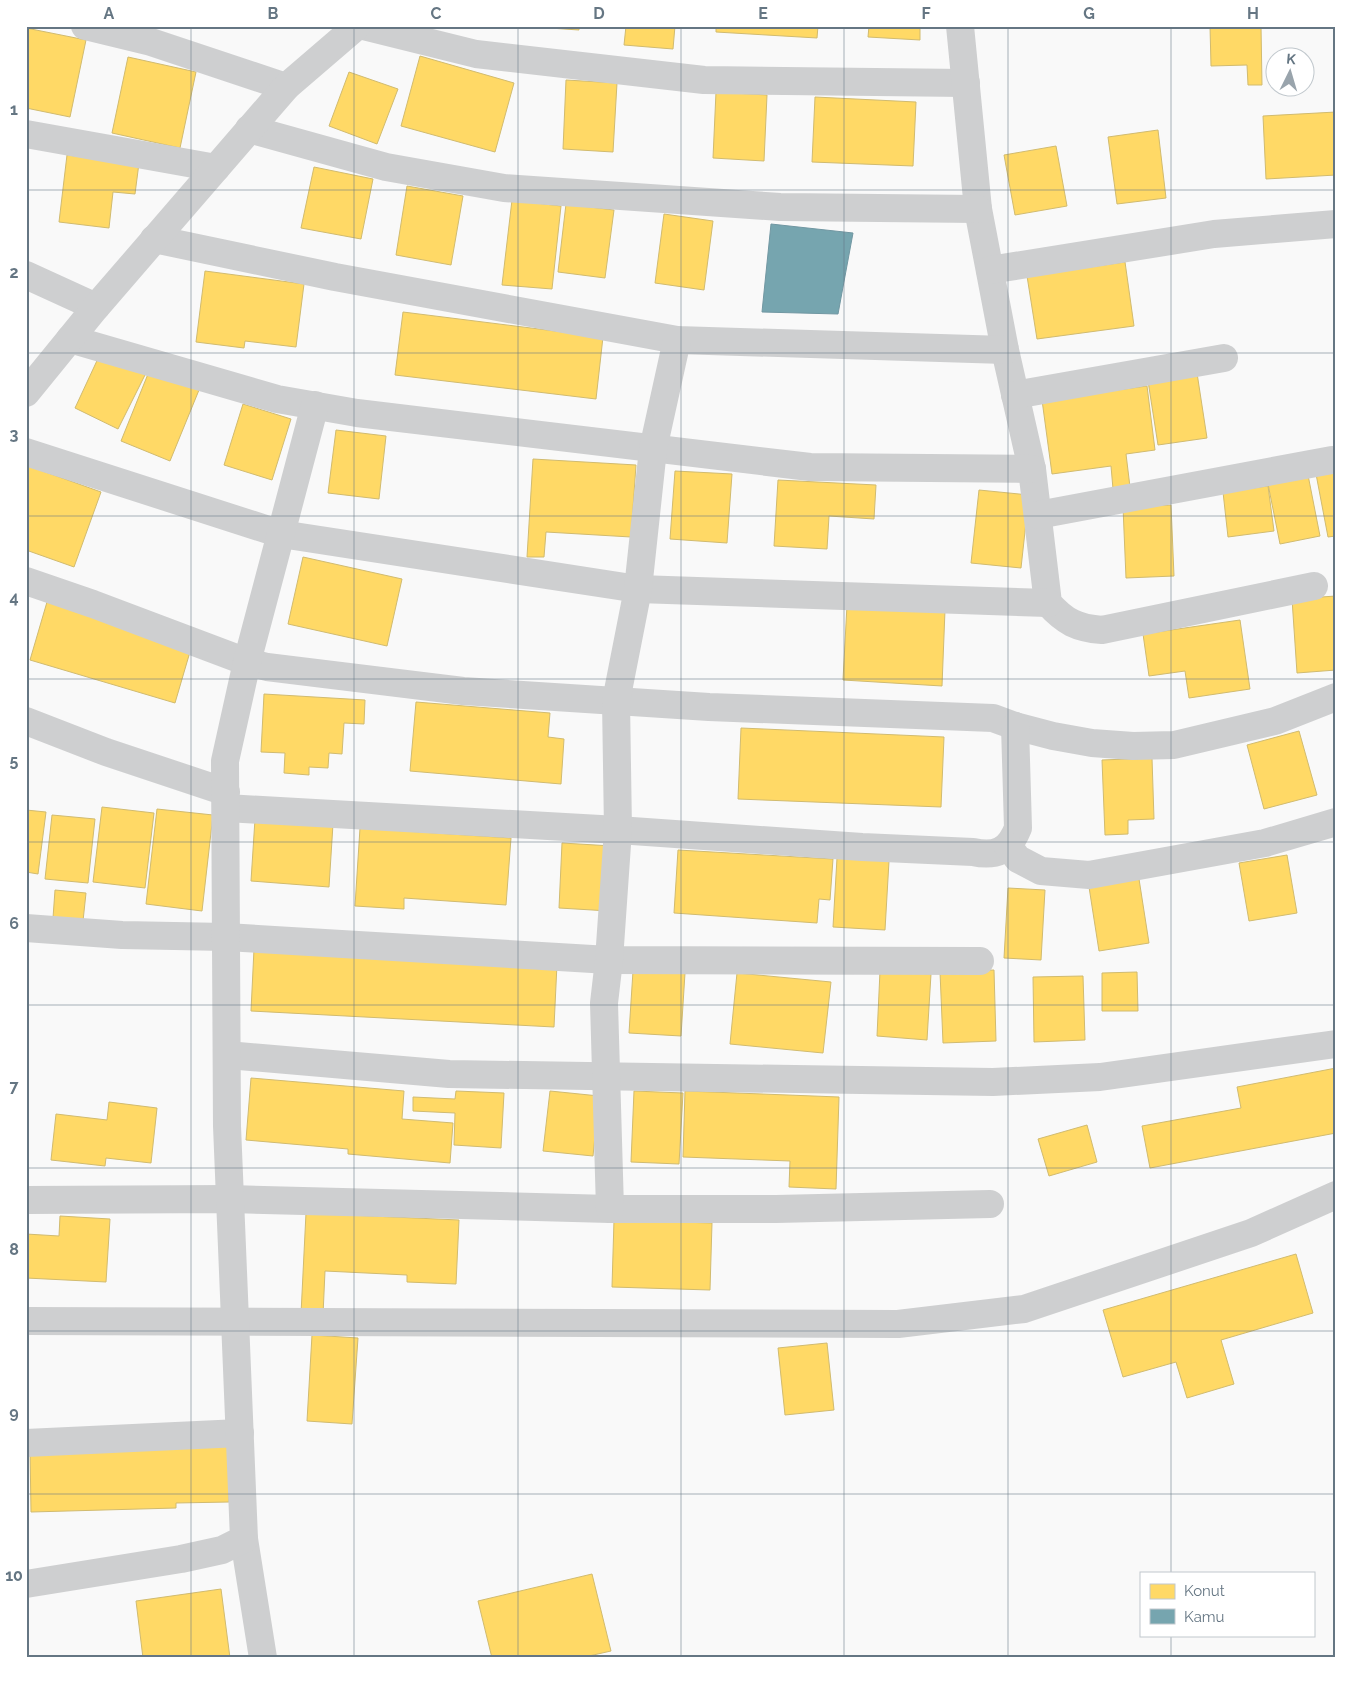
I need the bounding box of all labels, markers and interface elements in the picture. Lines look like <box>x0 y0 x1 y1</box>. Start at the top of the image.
text: A <box>104 4 115 23</box>
text: B <box>268 4 279 23</box>
text: C <box>431 4 442 23</box>
text: D <box>593 4 605 23</box>
text: E <box>758 4 768 23</box>
text: F <box>921 4 931 23</box>
text: G <box>1083 4 1095 23</box>
text: H <box>1247 4 1259 23</box>
north arrow <box>1264 48 1314 98</box>
text: K <box>1286 51 1297 67</box>
text: 1 <box>10 100 18 119</box>
text: 2 <box>9 263 19 282</box>
text: 3 <box>10 425 19 444</box>
text: 4 <box>9 588 19 607</box>
text: 5 <box>10 751 19 770</box>
text: 6 <box>9 914 19 933</box>
text: 7 <box>10 1077 19 1096</box>
text: 8 <box>9 1240 19 1259</box>
text: 9 <box>9 1403 19 1422</box>
text: 10 <box>5 1566 23 1585</box>
legend <box>1140 1572 1314 1636</box>
text: Konut <box>1184 1582 1225 1600</box>
text: Kamu <box>1184 1608 1225 1626</box>

